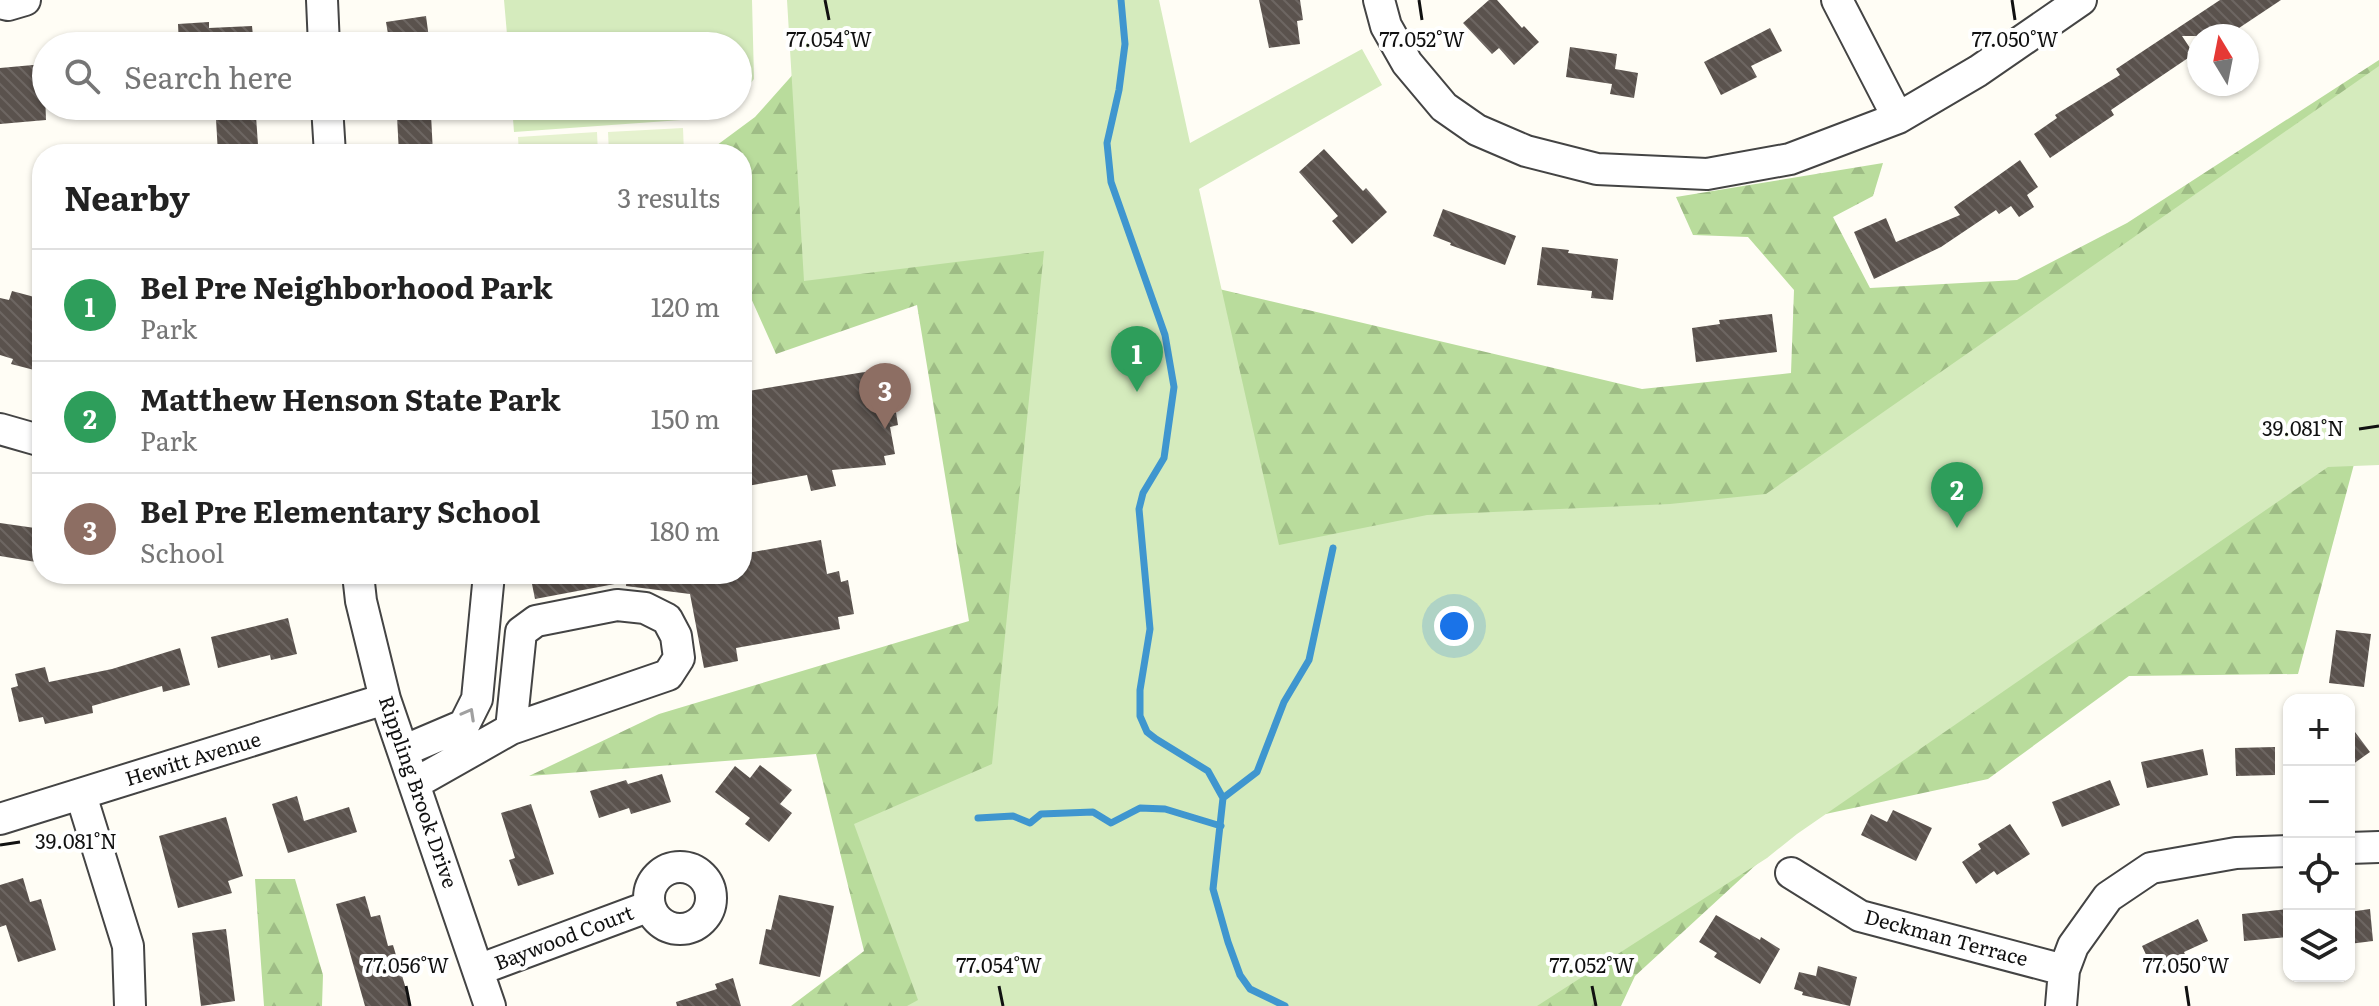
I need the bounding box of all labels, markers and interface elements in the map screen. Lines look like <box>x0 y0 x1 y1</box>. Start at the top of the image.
text: 77.054°W <box>786 23 872 53</box>
text: 77.052°W <box>1379 23 1465 53</box>
text: 77.050°W <box>1972 23 2058 53</box>
north arrow <box>2187 24 2259 96</box>
search box <box>32 32 752 120</box>
icon: search <box>60 54 104 98</box>
text: Search here <box>124 54 292 98</box>
text: Nearby <box>64 171 190 221</box>
text: 3 results <box>617 177 720 216</box>
text: Bel Pre Neighborhood Park <box>140 264 553 308</box>
text: 1 <box>85 286 95 325</box>
text: 120 m <box>651 286 720 325</box>
text: Park <box>140 308 197 347</box>
pin: 1 <box>1111 326 1163 392</box>
pin: 3 <box>859 363 911 429</box>
text: Matthew Henson State Park <box>140 376 561 420</box>
text: 2 <box>83 398 97 437</box>
text: 150 m <box>651 398 720 437</box>
text: 39.081°N <box>2262 412 2344 442</box>
text: Park <box>140 420 197 459</box>
pin: 2 <box>1931 462 1983 528</box>
text: Bel Pre Elementary School <box>140 488 540 532</box>
text: 3 <box>83 510 97 549</box>
text: 180 m <box>650 510 720 549</box>
text: School <box>140 532 224 571</box>
your location <box>1434 606 1474 646</box>
street label: Rippling Brook Drive <box>373 691 467 891</box>
map controls <box>2283 694 2355 982</box>
button: + <box>2283 694 2355 766</box>
one-way arrow <box>459 708 474 722</box>
street label: Hewitt Avenue <box>121 722 264 792</box>
button: − <box>2283 766 2355 838</box>
text: 39.081°N <box>35 825 117 855</box>
button: locate <box>2283 838 2355 910</box>
street label: Baywood Court <box>489 896 637 976</box>
street label: Deckman Terrace <box>1861 900 2032 972</box>
button: layers <box>2283 910 2355 982</box>
text: 77.056°W <box>363 949 449 979</box>
text: 77.054°W <box>956 949 1042 979</box>
text: 77.052°W <box>1549 949 1635 979</box>
text: 77.050°W <box>2143 949 2229 979</box>

